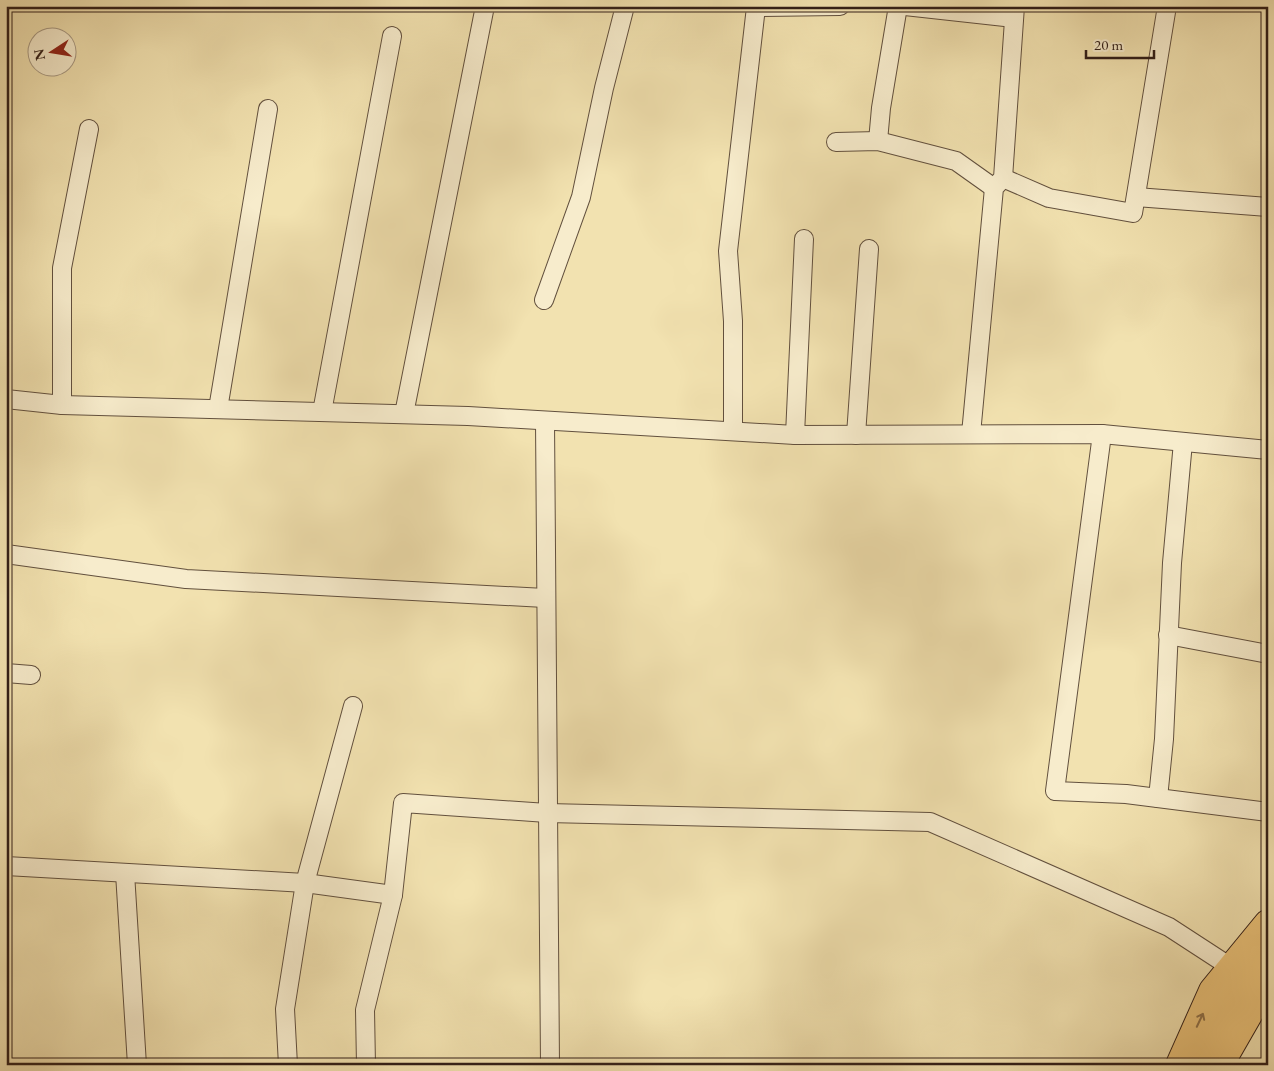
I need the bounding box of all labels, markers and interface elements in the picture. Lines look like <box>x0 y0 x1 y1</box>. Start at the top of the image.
north arrow <box>28 28 78 78</box>
scale bar <box>1086 28 1154 60</box>
text: 20 m <box>1094 35 1123 54</box>
text: N <box>29 47 49 62</box>
one-way arrow <box>1195 1013 1205 1028</box>

